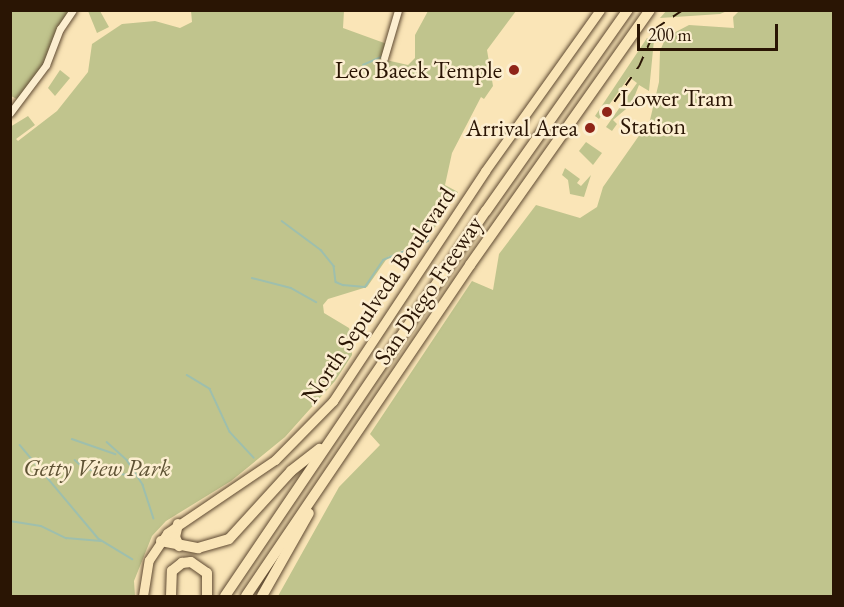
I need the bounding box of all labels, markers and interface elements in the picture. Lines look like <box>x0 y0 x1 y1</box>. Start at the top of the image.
scale bar <box>640 12 781 50</box>
text: 200 m <box>648 23 692 46</box>
place label: Leo Baeck Temple <box>335 56 502 84</box>
marker: Leo Baeck Temple <box>507 63 521 77</box>
place label: Lower Tram Station <box>620 84 733 140</box>
marker: Lower Tram Station <box>598 103 616 121</box>
place label: Arrival Area <box>466 114 578 142</box>
marker: Arrival Area <box>583 121 597 135</box>
street label: North Sepulveda Boulevard <box>295 182 461 408</box>
street label: San Diego Freeway <box>368 210 488 370</box>
park label: Getty View Park <box>23 454 171 482</box>

